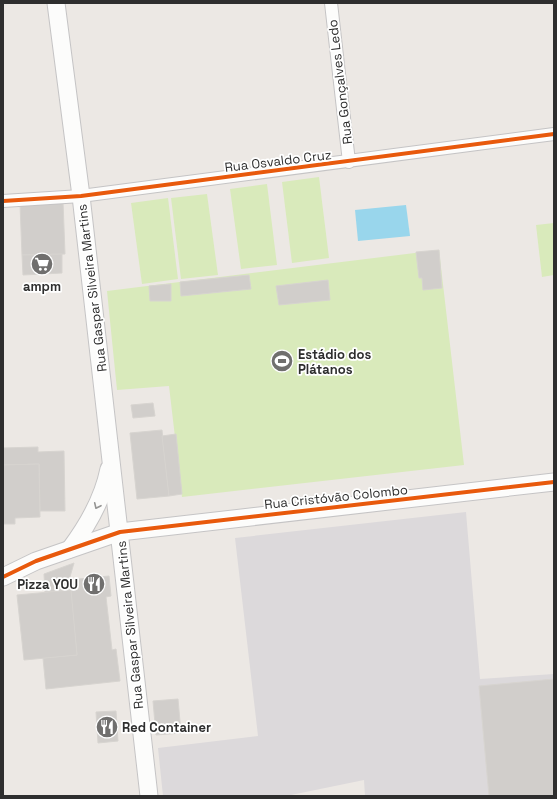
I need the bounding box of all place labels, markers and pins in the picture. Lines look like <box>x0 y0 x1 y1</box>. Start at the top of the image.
supermarket icon: ampm <box>29 251 55 277</box>
place label: ampm <box>23 278 61 295</box>
place label: Estádio dos Plátanos <box>298 346 371 378</box>
sports icon: Estádio dos Plátanos <box>269 348 295 374</box>
restaurant icon: Pizza YOU <box>81 571 107 597</box>
place label: Pizza YOU <box>17 576 78 593</box>
restaurant icon: Red Container <box>94 714 120 740</box>
place label: Red Container <box>122 719 211 736</box>

